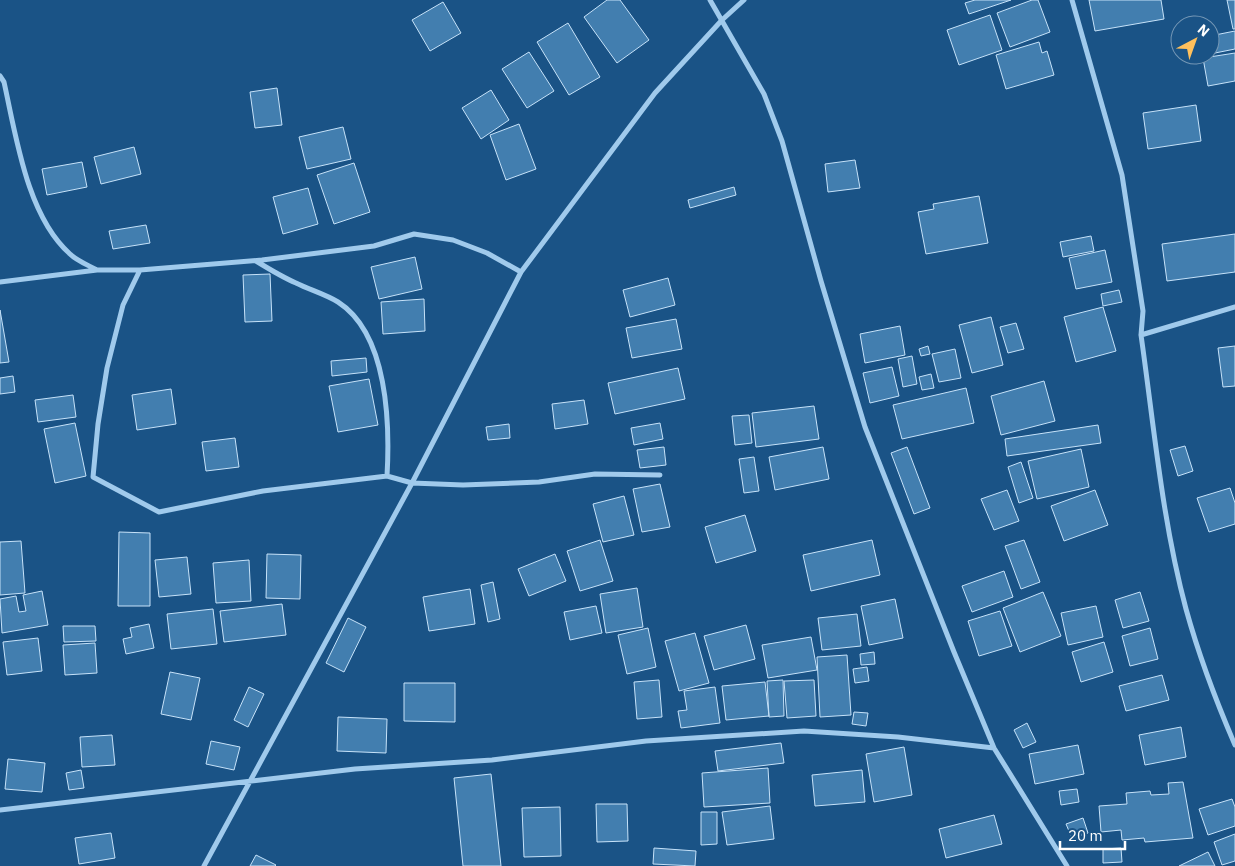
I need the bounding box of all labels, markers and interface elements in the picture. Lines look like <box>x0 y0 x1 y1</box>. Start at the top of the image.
north arrow <box>1170 15 1220 65</box>
text: N <box>1194 20 1213 40</box>
scale bar <box>1060 818 1125 850</box>
text: 20 m <box>1068 826 1103 845</box>

